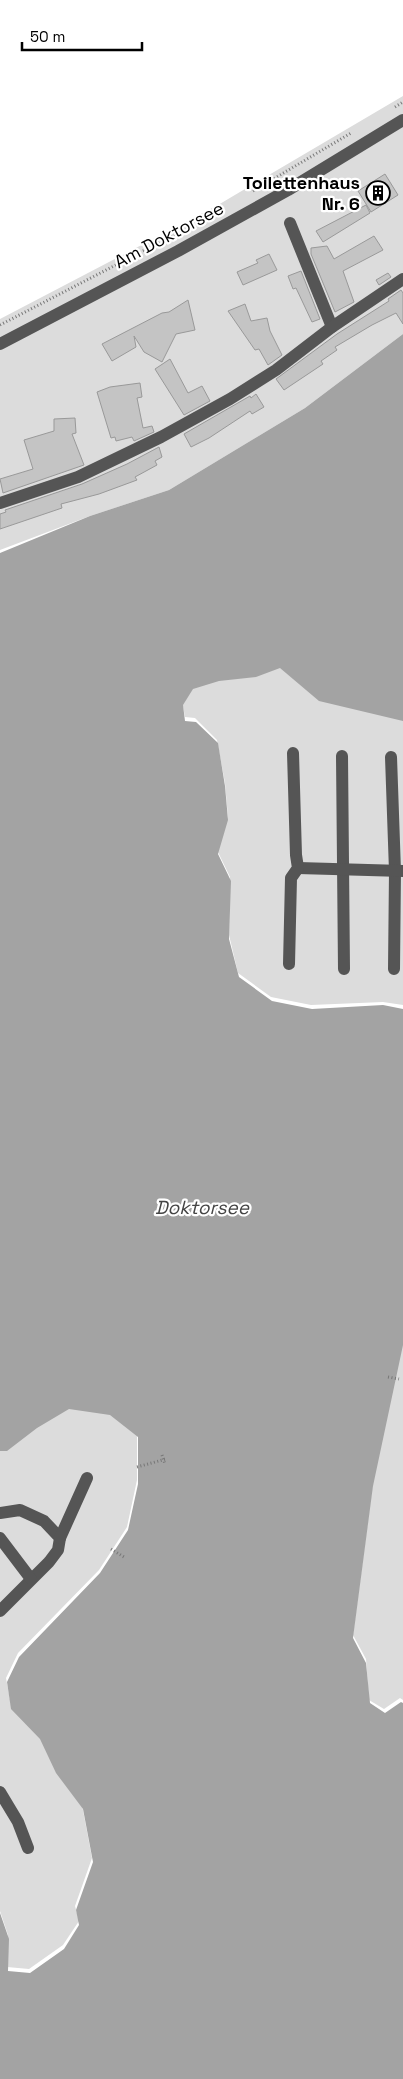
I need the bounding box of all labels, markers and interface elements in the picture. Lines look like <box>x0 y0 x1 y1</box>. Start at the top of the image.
scale bar <box>22 20 142 52</box>
text: 50 m <box>30 27 65 46</box>
place label: Toilettenhaus Nr. 6 <box>243 171 360 215</box>
building icon: Toilettenhaus Nr. 6 <box>365 180 391 206</box>
street label: Am Doktorsee <box>110 196 227 273</box>
water label: Doktorsee <box>155 1195 250 1220</box>

